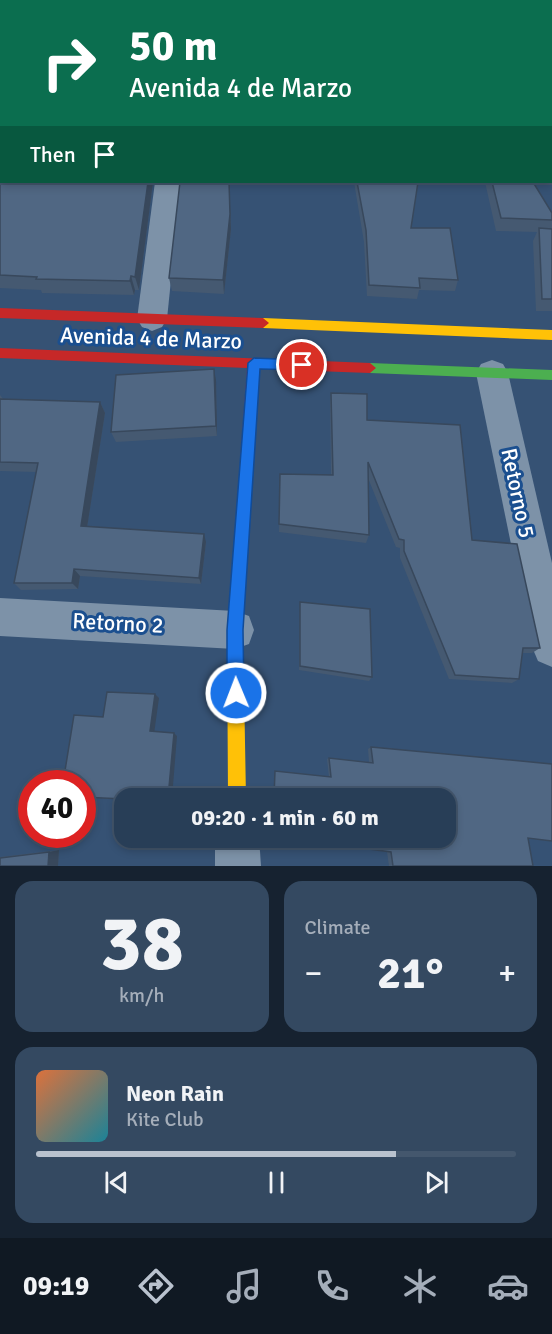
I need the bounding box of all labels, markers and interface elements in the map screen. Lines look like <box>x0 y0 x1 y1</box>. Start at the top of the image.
text: 50 m <box>129 21 218 72</box>
icon: right <box>30 24 108 102</box>
text: Avenida 4 de Marzo <box>129 72 352 105</box>
icon: arrive <box>88 138 121 171</box>
text: Then <box>30 141 76 168</box>
street label: Avenida 4 de Marzo <box>60 321 242 355</box>
pin <box>276 339 327 390</box>
icon: arrive <box>285 348 318 381</box>
street label: Retorno 5 <box>495 446 541 540</box>
street label: Retorno 2 <box>72 607 164 639</box>
position arrow <box>204 661 268 725</box>
speed limit sign: 40 <box>18 770 96 848</box>
text: 09:20 · 1 min · 60 m <box>191 804 379 831</box>
text: 38 <box>100 896 184 992</box>
text: Climate <box>305 915 370 940</box>
text: 21° <box>377 946 444 1001</box>
text: − <box>305 953 322 994</box>
text: + <box>498 953 516 994</box>
text: km/h <box>119 983 164 1008</box>
text: Neon Rain <box>126 1080 224 1107</box>
text: Kite Club <box>126 1107 204 1132</box>
icon: previous <box>100 1166 133 1199</box>
icon: pause <box>260 1166 293 1199</box>
icon: next <box>420 1166 453 1199</box>
icon: directions <box>135 1265 177 1307</box>
icon: music <box>223 1265 265 1307</box>
icon: phone <box>311 1265 353 1307</box>
icon: climate <box>399 1265 441 1307</box>
icon: car <box>487 1265 529 1307</box>
text: 09:19 <box>23 1270 89 1303</box>

